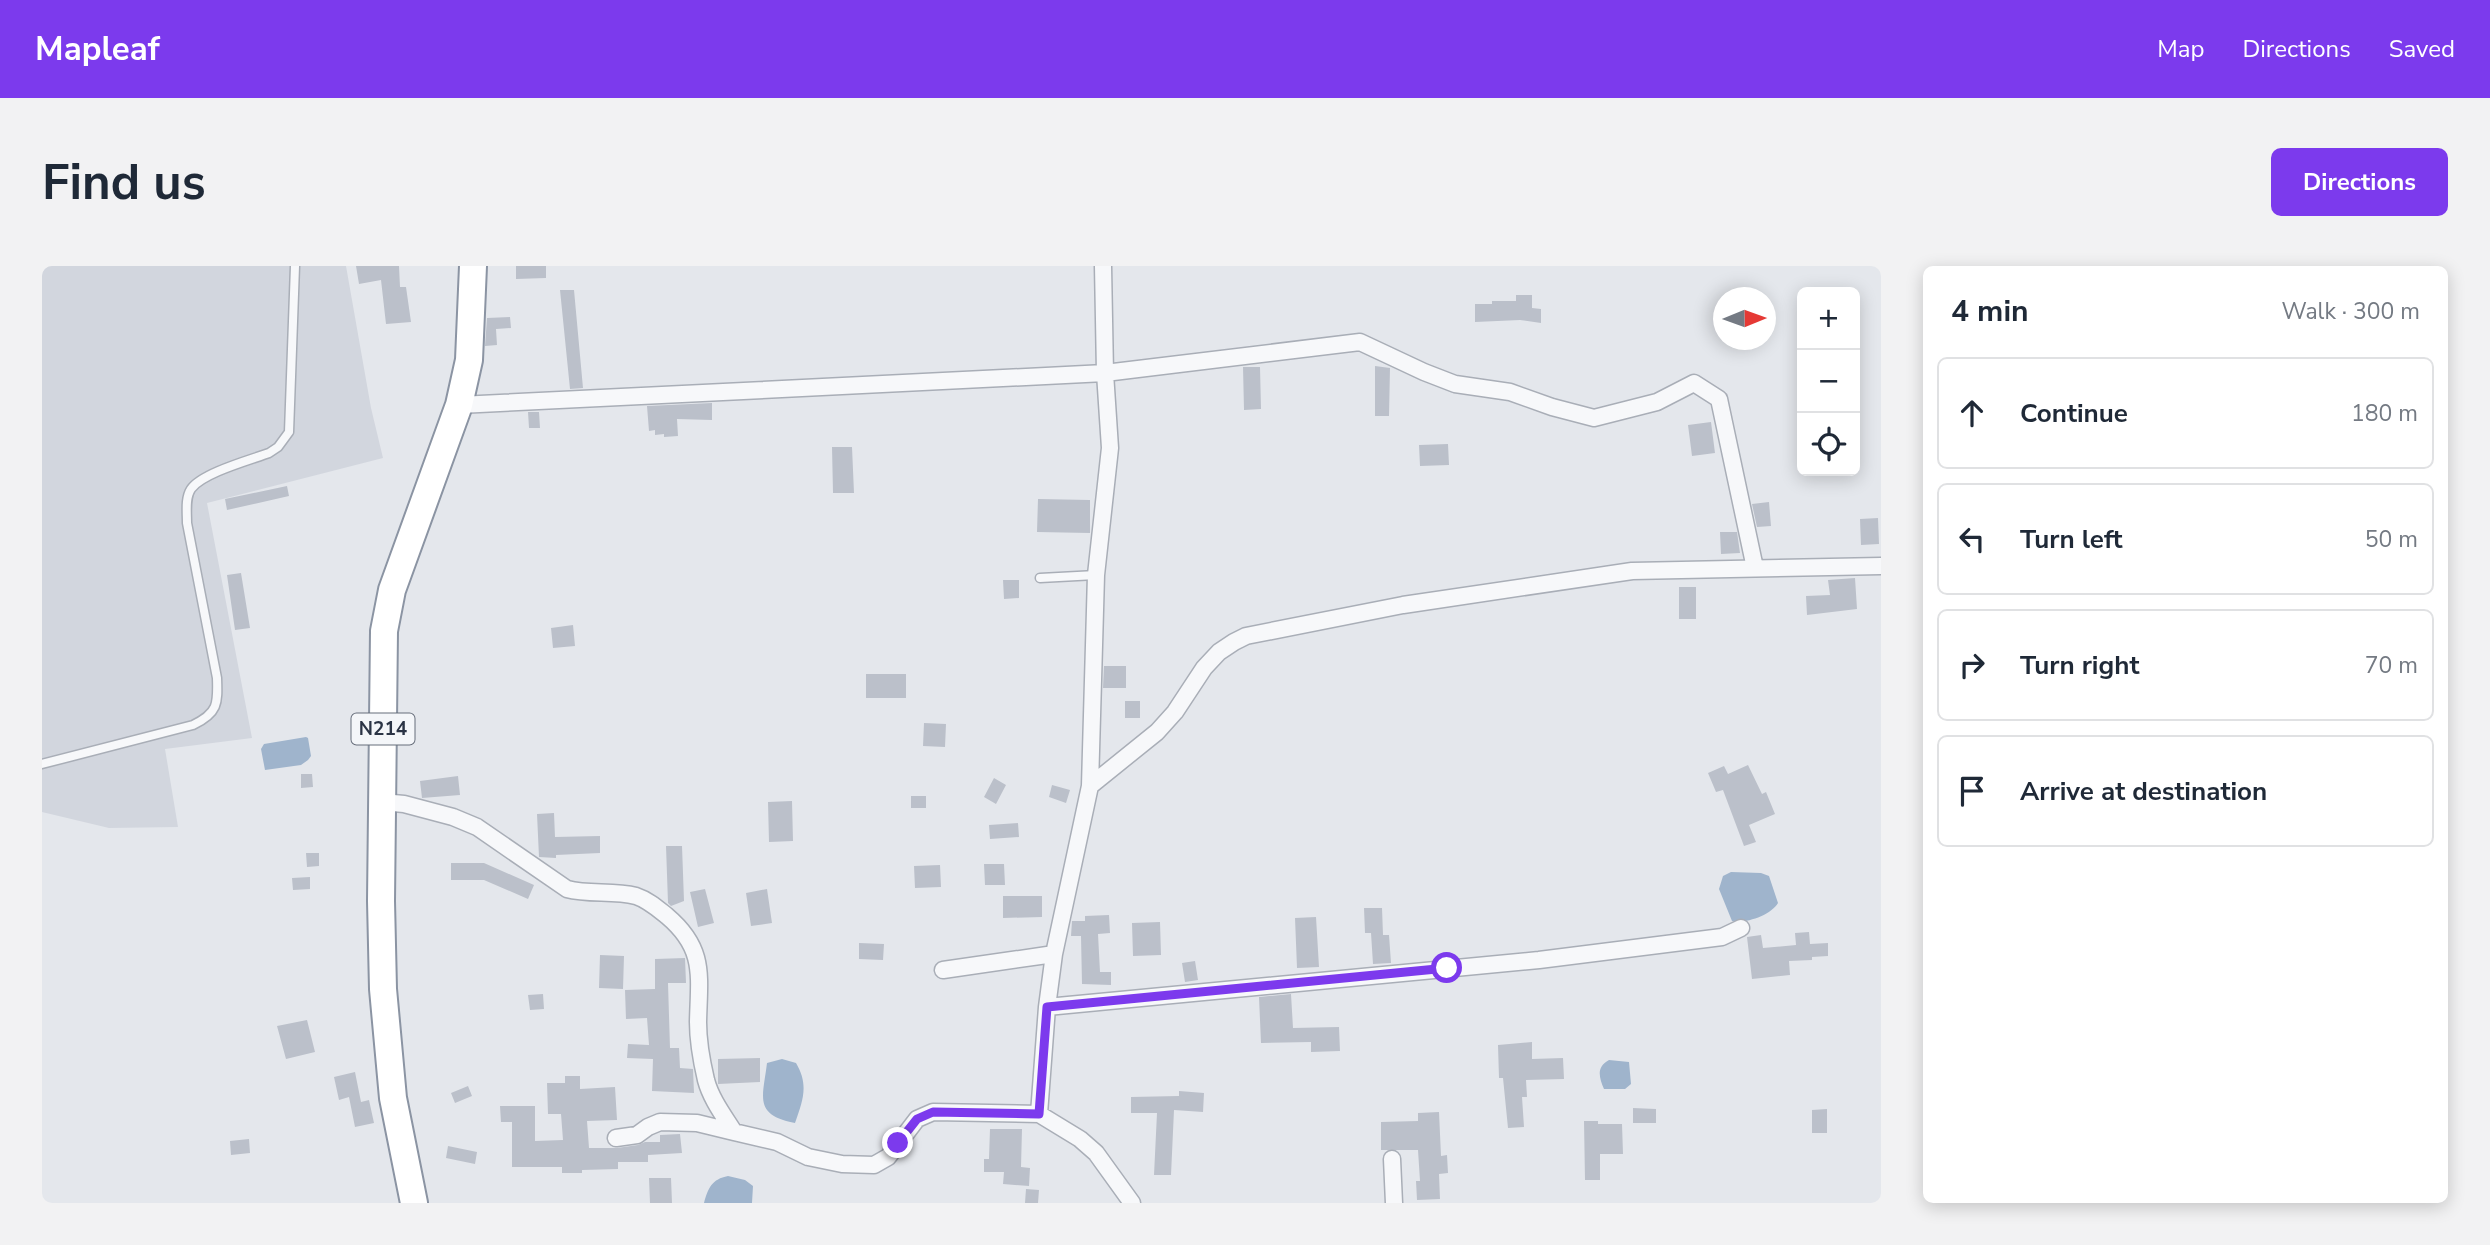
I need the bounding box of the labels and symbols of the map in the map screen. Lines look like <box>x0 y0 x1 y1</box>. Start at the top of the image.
north arrow <box>1713 287 1776 350</box>
road number: N214 <box>352 713 414 744</box>
route start <box>1431 952 1462 983</box>
route end <box>882 1127 913 1158</box>

